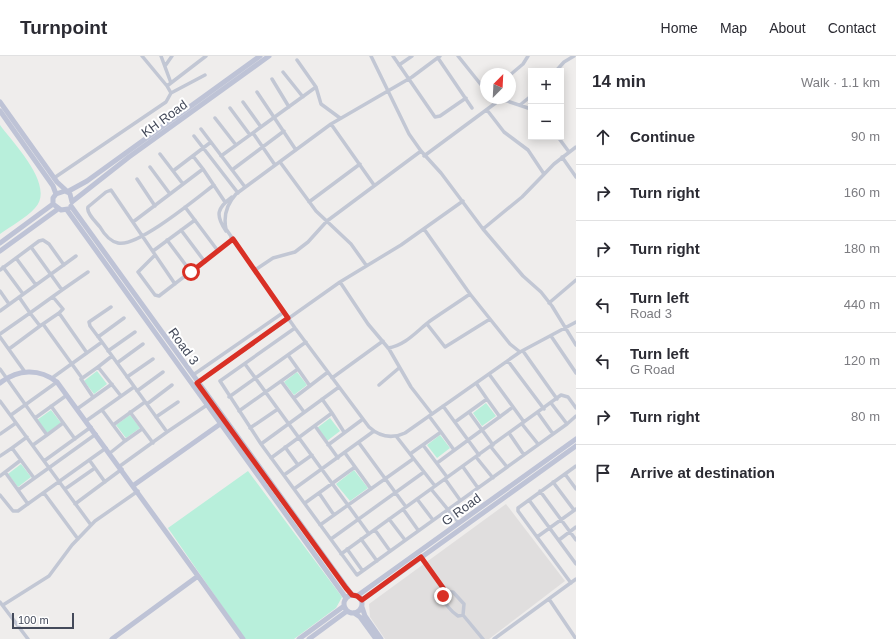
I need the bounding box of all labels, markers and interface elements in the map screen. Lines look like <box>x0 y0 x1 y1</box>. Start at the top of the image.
text: Turnpoint <box>20 17 107 38</box>
text: Home <box>661 20 698 36</box>
text: Map <box>720 20 747 36</box>
text: About <box>769 20 806 36</box>
text: Contact <box>828 20 876 36</box>
north arrow <box>480 68 516 104</box>
map controls <box>528 68 564 140</box>
button: + <box>528 68 564 104</box>
text: 14 min <box>592 72 646 91</box>
text: Walk · 1.1 km <box>801 75 880 90</box>
street label: KH Road <box>139 97 190 140</box>
button: − <box>528 104 564 140</box>
icon: ahead <box>592 126 614 148</box>
text: Continue <box>630 128 695 145</box>
text: 90 m <box>851 129 880 144</box>
icon: right <box>592 182 614 204</box>
text: Turn right <box>630 184 700 201</box>
text: 160 m <box>844 185 880 200</box>
icon: right <box>592 238 614 260</box>
text: Turn right <box>630 240 700 257</box>
text: 180 m <box>844 241 880 256</box>
route start <box>182 263 200 281</box>
text: Turn left <box>630 289 689 306</box>
icon: left <box>592 294 614 316</box>
text: 440 m <box>844 297 880 312</box>
text: Road 3 <box>630 306 672 321</box>
street label: Road 3 <box>165 325 202 368</box>
text: Turn left <box>630 345 689 362</box>
icon: left <box>592 350 614 372</box>
text: 120 m <box>844 353 880 368</box>
text: G Road <box>630 362 675 377</box>
icon: right <box>592 406 614 428</box>
text: Turn right <box>630 408 700 425</box>
text: 80 m <box>851 409 880 424</box>
icon: arrive <box>592 462 614 484</box>
text: Arrive at destination <box>630 464 775 481</box>
street label: G Road <box>439 490 484 529</box>
route end <box>434 587 452 605</box>
scale bar <box>12 611 74 630</box>
text: 100 m <box>18 614 49 626</box>

